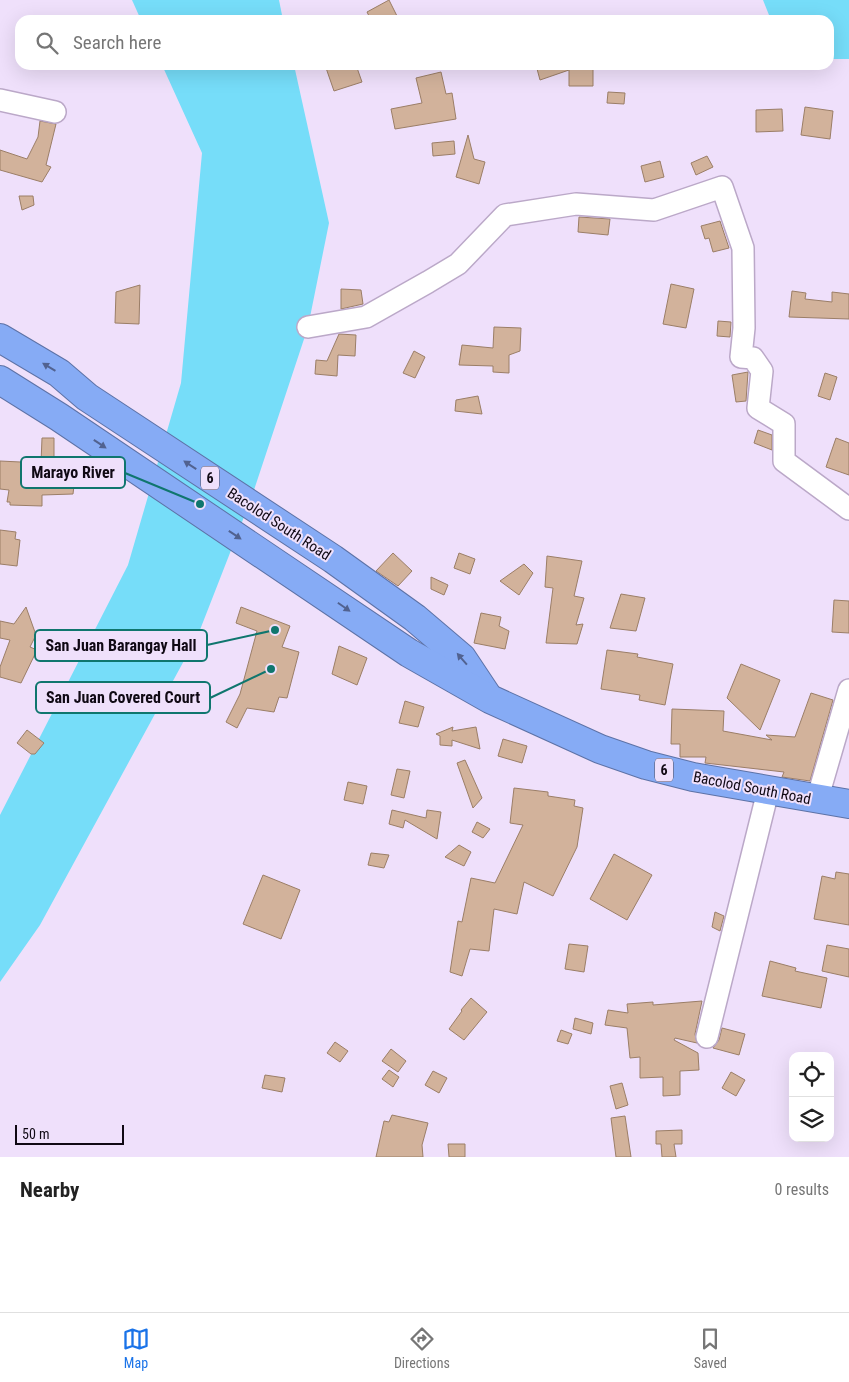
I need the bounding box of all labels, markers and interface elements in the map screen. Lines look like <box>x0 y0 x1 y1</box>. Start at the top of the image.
search box <box>15 15 834 70</box>
icon: search <box>33 29 61 57</box>
text: Search here <box>73 31 161 54</box>
one-way arrow <box>43 363 56 372</box>
one-way arrow <box>93 440 106 449</box>
callout: Marayo River <box>21 457 125 488</box>
one-way arrow <box>183 460 197 470</box>
text: Marayo River <box>31 463 115 482</box>
road number: 6 <box>201 466 219 489</box>
street label: Bacolod South Road <box>224 484 334 564</box>
one-way arrow <box>228 530 241 540</box>
one-way arrow <box>337 602 350 612</box>
callout: San Juan Barangay Hall <box>35 630 207 661</box>
text: San Juan Barangay Hall <box>45 636 197 655</box>
one-way arrow <box>456 653 467 666</box>
callout: San Juan Covered Court <box>36 682 210 713</box>
text: San Juan Covered Court <box>46 688 200 707</box>
road number: 6 <box>655 758 673 782</box>
street label: Bacolod South Road <box>692 768 812 808</box>
map controls <box>789 1052 834 1142</box>
button: locate <box>789 1052 834 1097</box>
button: layers <box>789 1097 834 1142</box>
scale bar <box>15 1122 124 1145</box>
text: 50 m <box>22 1126 50 1142</box>
text: Nearby <box>20 1178 79 1202</box>
text: 0 results <box>774 1180 829 1199</box>
tab: Map <box>122 1325 150 1371</box>
tab: Directions <box>394 1325 450 1371</box>
tab: Saved <box>694 1325 727 1371</box>

